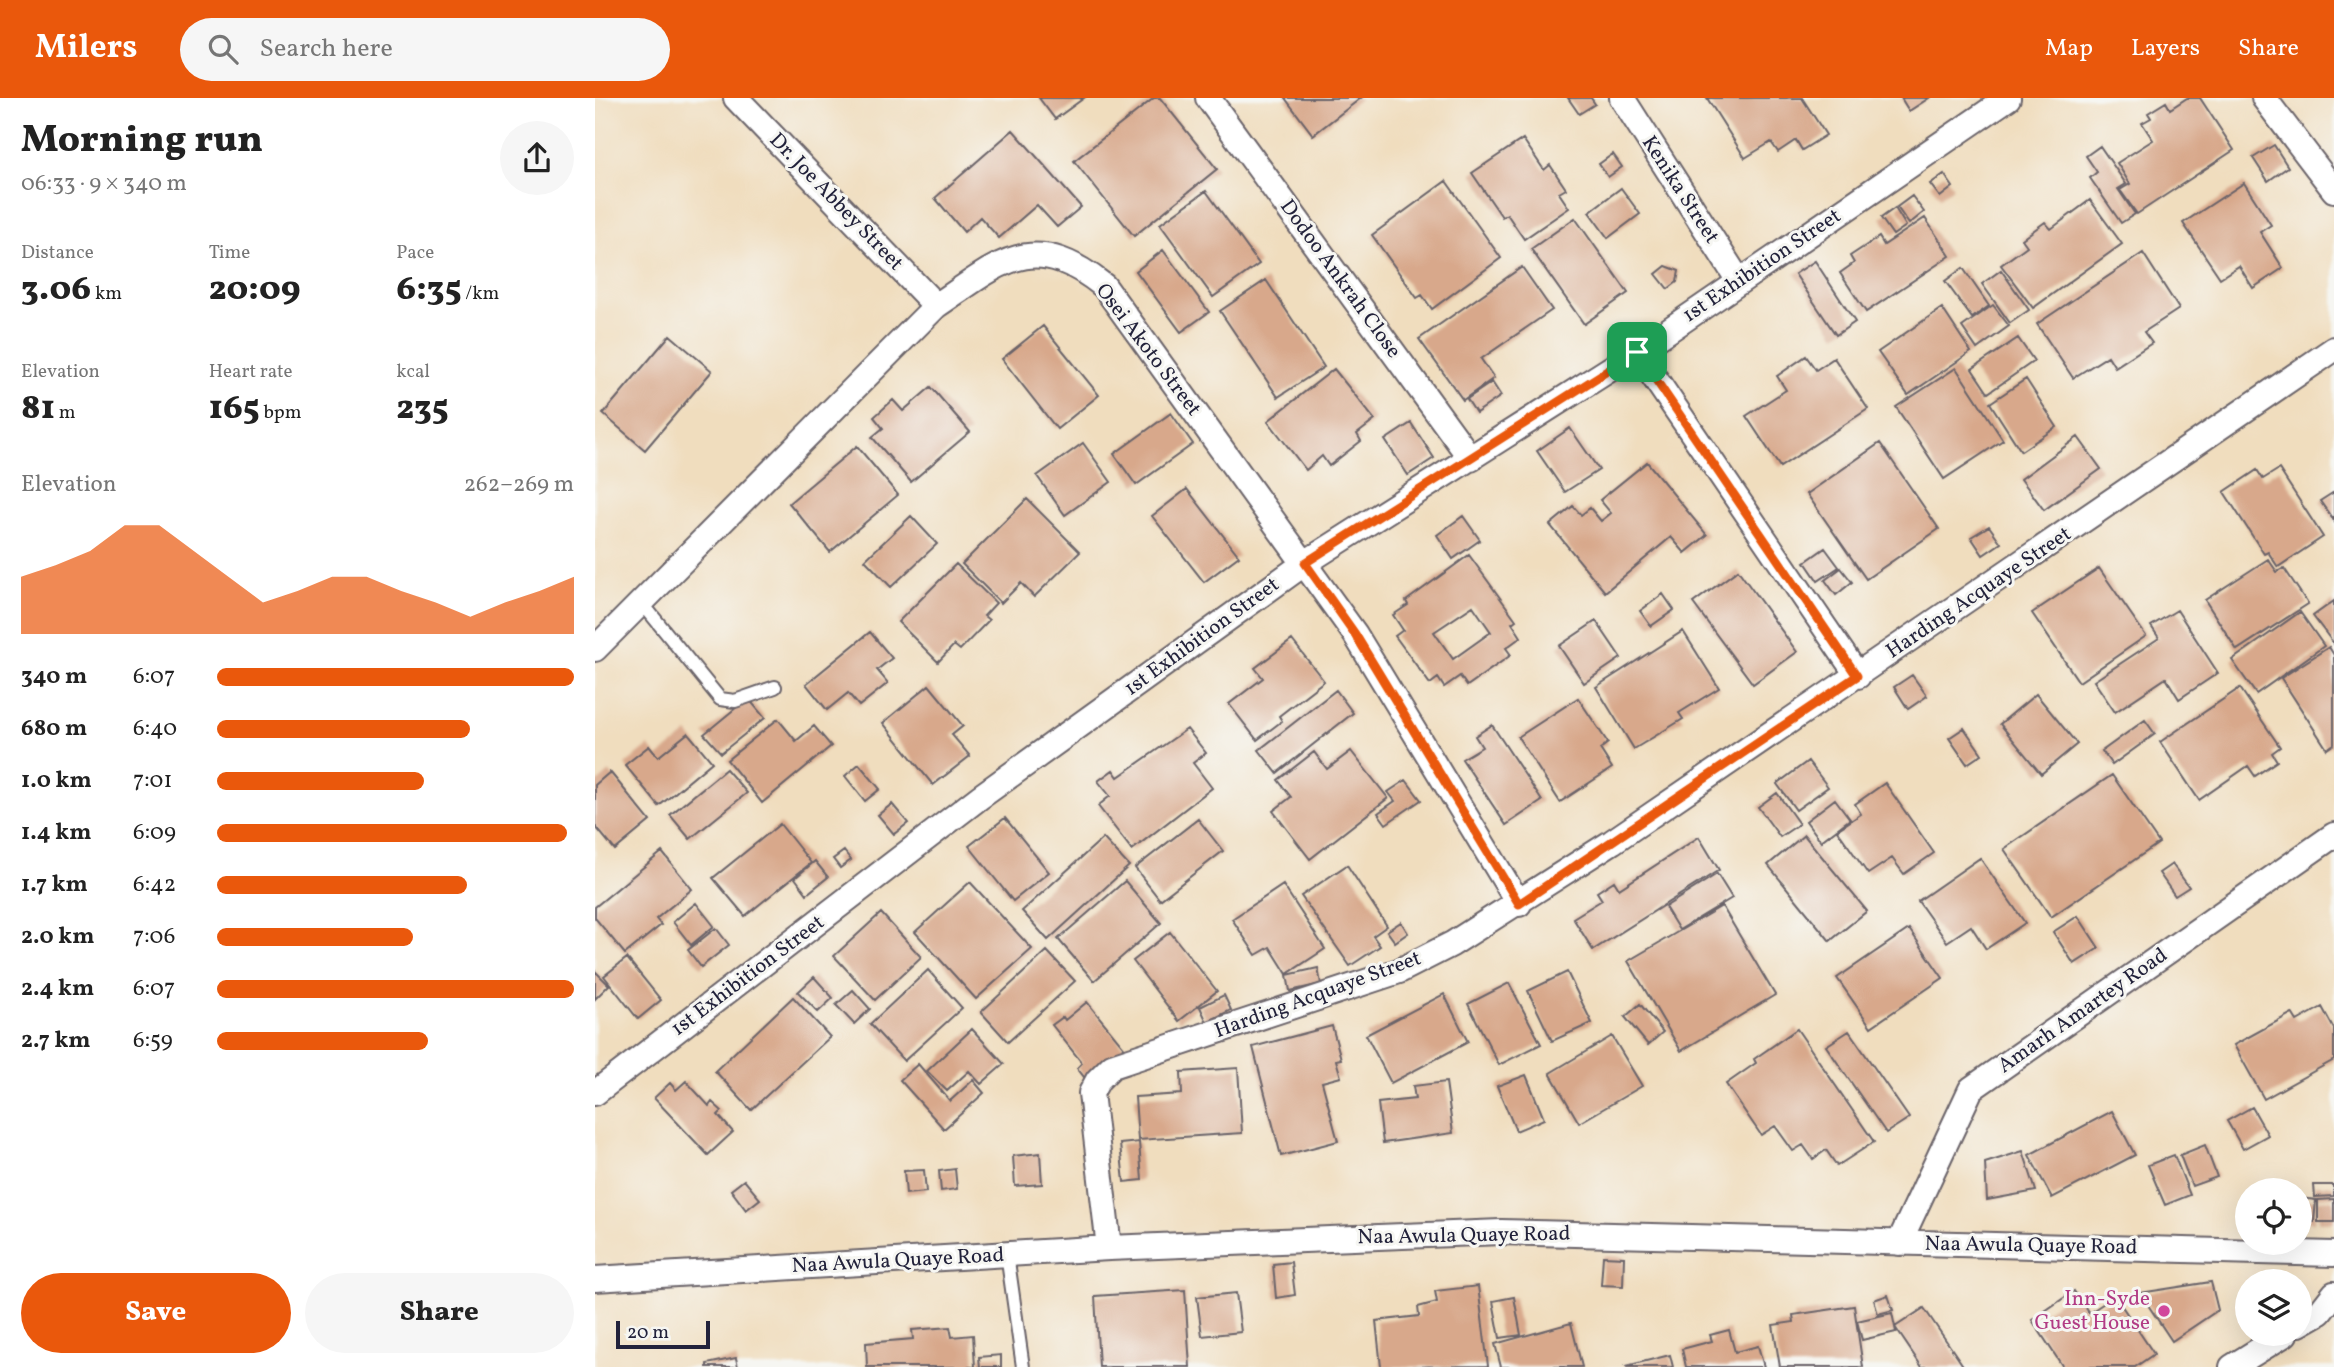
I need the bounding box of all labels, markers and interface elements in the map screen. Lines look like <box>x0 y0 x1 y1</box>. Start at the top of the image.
search box <box>180 18 670 81</box>
text: Milers <box>35 26 138 72</box>
icon: search <box>204 30 242 68</box>
text: Search here <box>260 31 393 67</box>
text: Map <box>2045 32 2093 66</box>
text: Layers <box>2131 32 2200 66</box>
text: Share <box>2238 32 2299 66</box>
text: Morning run <box>21 115 263 168</box>
button: share <box>500 121 574 195</box>
street label: Dr. Joe Abbey Street <box>762 126 910 278</box>
street label: Kenika Street <box>1634 130 1726 250</box>
text: 06:33 · 9 × 340 m <box>21 168 187 200</box>
street label: Dodoo Ankrah Close <box>1273 194 1408 364</box>
street label: 1st Exhibition Street <box>1677 202 1847 330</box>
text: Distance <box>21 240 94 266</box>
text: Time <box>209 240 250 266</box>
text: Pace <box>396 240 434 266</box>
text: 3.06 <box>21 266 91 314</box>
text: 20:09 <box>209 266 301 314</box>
text: 6:35 <box>396 266 461 314</box>
street label: Osei Akoto Street <box>1088 278 1208 422</box>
text: km <box>91 281 122 307</box>
text: /km <box>461 281 499 307</box>
pin <box>1607 322 1667 382</box>
icon: arrive <box>1618 333 1656 371</box>
text: Elevation <box>21 359 100 385</box>
text: Heart rate <box>209 359 293 385</box>
text: kcal <box>396 359 430 385</box>
text: 81 <box>21 385 55 433</box>
text: 165 <box>209 385 260 433</box>
text: 235 <box>396 385 449 433</box>
text: m <box>55 400 76 426</box>
text: bpm <box>260 400 302 426</box>
text: Elevation <box>21 469 117 501</box>
text: 262–269 m <box>464 469 574 501</box>
street label: Harding Acquaye Street <box>1881 520 2077 666</box>
street label: 1st Exhibition Street <box>1118 571 1286 703</box>
text: 340 m <box>21 661 87 693</box>
text: 6:07 <box>133 661 175 693</box>
text: 680 m <box>21 713 87 745</box>
text: 6:40 <box>133 713 177 745</box>
text: 1.0 km <box>21 765 92 797</box>
text: 7:01 <box>133 765 172 797</box>
text: 1.4 km <box>21 817 92 849</box>
text: 6:09 <box>133 817 176 849</box>
text: 1.7 km <box>21 869 88 901</box>
text: 6:42 <box>133 869 176 901</box>
street label: 1st Exhibition Street <box>665 909 831 1043</box>
text: 2.0 km <box>21 921 94 953</box>
text: 7:06 <box>133 921 175 953</box>
street label: Amarh Amartey Road <box>1992 941 2174 1081</box>
street label: Harding Acquaye Street <box>1211 944 1425 1046</box>
text: 2.4 km <box>21 973 94 1005</box>
text: 6:07 <box>133 973 175 1005</box>
text: 2.7 km <box>21 1025 91 1057</box>
text: 6:59 <box>133 1025 173 1057</box>
map controls <box>2235 1178 2312 1346</box>
button: locate <box>2235 1178 2312 1255</box>
street label: Naa Awula Quaye Road <box>1357 1220 1571 1252</box>
street label: Naa Awula Quaye Road <box>1924 1230 2138 1262</box>
street label: Naa Awula Quaye Road <box>791 1241 1005 1281</box>
button: layers <box>2235 1269 2312 1346</box>
button: Save <box>21 1273 291 1353</box>
button: Share <box>305 1273 574 1353</box>
place label: Inn-Syde Guest House <box>2035 1285 2150 1338</box>
marker: Inn-Syde Guest House <box>2156 1303 2172 1319</box>
scale bar <box>616 1318 711 1350</box>
text: 20 m <box>627 1320 669 1346</box>

